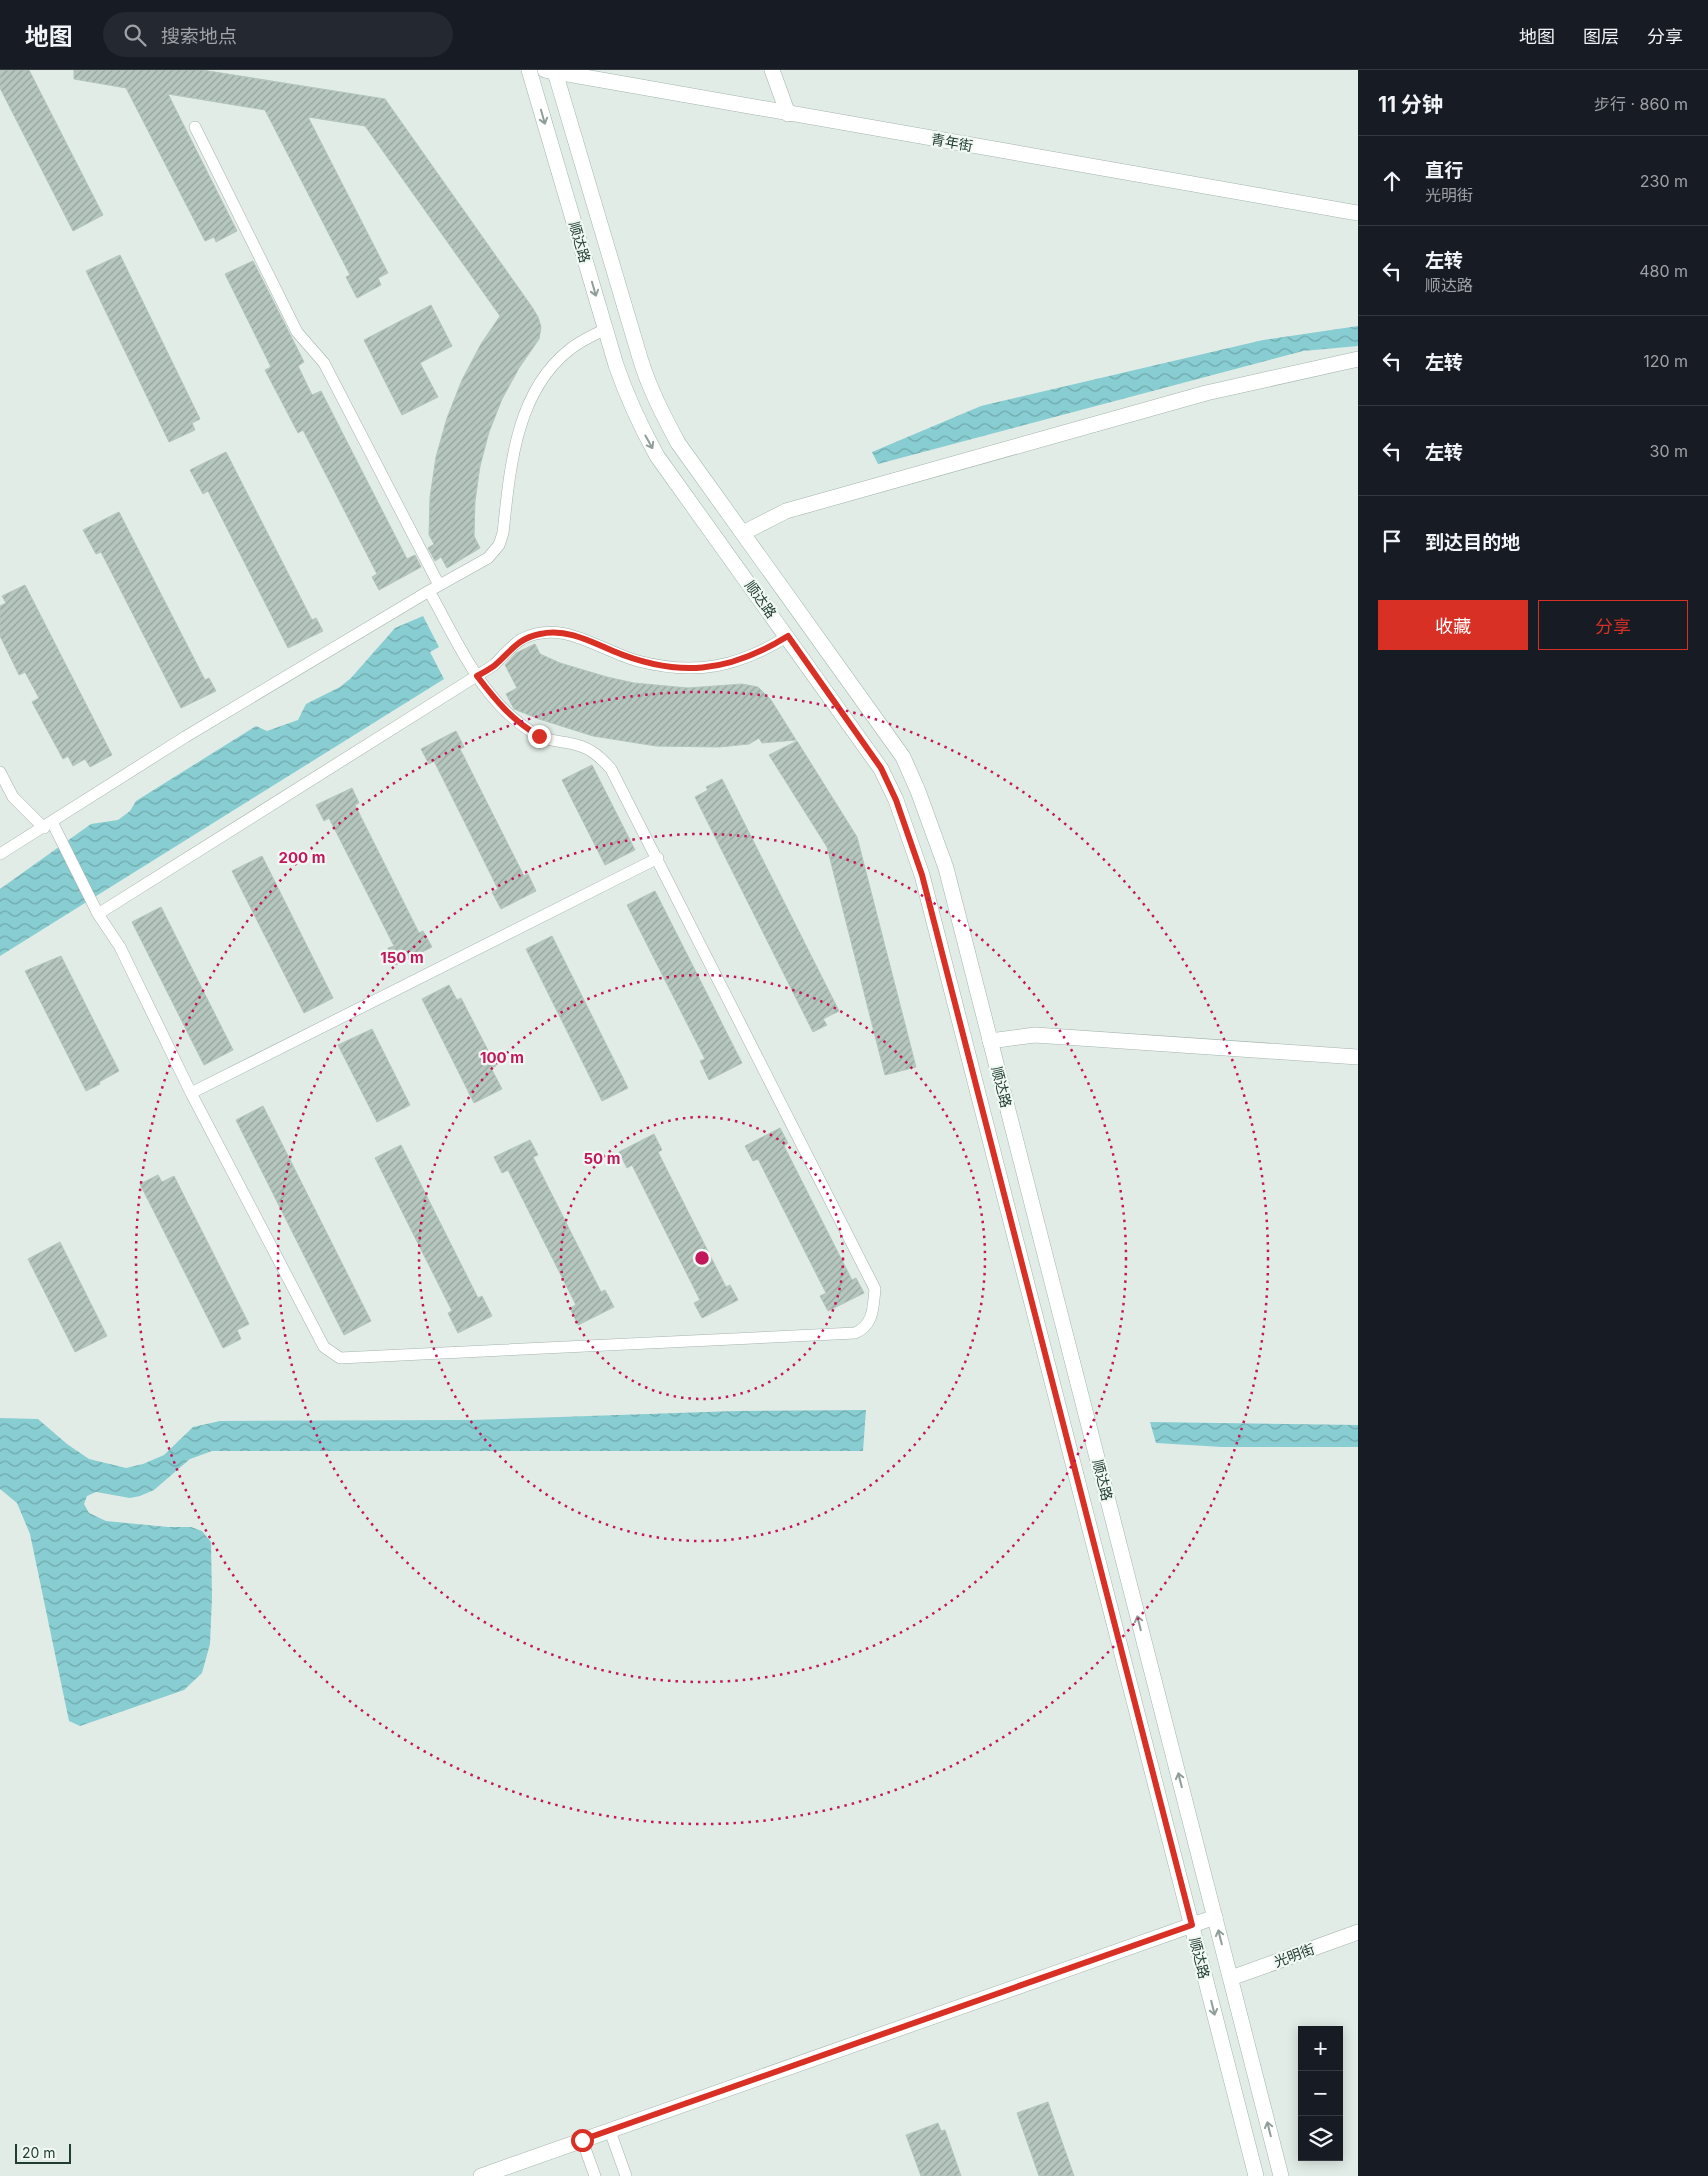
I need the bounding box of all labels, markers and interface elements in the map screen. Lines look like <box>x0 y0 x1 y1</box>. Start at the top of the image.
search box <box>103 12 453 57</box>
icon: search <box>121 21 149 49</box>
text: 地图 <box>25 22 73 51</box>
text: 搜索地点 <box>161 25 237 48</box>
text: 地图 <box>1519 26 1555 47</box>
text: 图层 <box>1583 26 1619 47</box>
text: 分享 <box>1647 26 1683 47</box>
text: 11 分钟 <box>1378 92 1443 117</box>
text: 步行 · 860 m <box>1594 94 1688 114</box>
one-way arrow <box>539 108 548 124</box>
street label: 青年街 <box>930 130 974 154</box>
text: 直行 <box>1425 159 1463 182</box>
icon: ahead <box>1378 167 1406 195</box>
text: 230 m <box>1640 171 1688 191</box>
text: 光明街 <box>1425 185 1473 205</box>
street label: 顺达路 <box>566 219 594 265</box>
text: 左转 <box>1425 249 1463 272</box>
icon: left <box>1378 257 1406 285</box>
text: 480 m <box>1639 261 1688 281</box>
text: 顺达路 <box>1425 275 1473 295</box>
one-way arrow <box>590 281 600 297</box>
icon: left <box>1378 347 1406 375</box>
text: 左转 <box>1425 351 1463 374</box>
text: 120 m <box>1643 351 1688 371</box>
one-way arrow <box>644 434 654 449</box>
icon: left <box>1378 437 1406 465</box>
text: 左转 <box>1425 441 1463 464</box>
text: 30 m <box>1650 441 1688 461</box>
icon: arrive <box>1378 527 1406 555</box>
text: 到达目的地 <box>1425 531 1520 554</box>
street label: 顺达路 <box>742 577 780 621</box>
button: 收藏 <box>1378 600 1528 650</box>
button: 分享 <box>1538 600 1688 650</box>
route end <box>528 725 551 748</box>
text: 200 m <box>279 848 325 867</box>
text: 150 m <box>380 948 424 967</box>
text: 100 m <box>480 1048 524 1067</box>
street label: 顺达路 <box>989 1065 1015 1109</box>
text: 50 m <box>584 1149 620 1168</box>
centre of rings <box>693 1249 711 1267</box>
street label: 顺达路 <box>1090 1458 1116 1502</box>
one-way arrow <box>1134 1615 1144 1631</box>
one-way arrow <box>1175 1773 1184 1789</box>
one-way arrow <box>1215 1930 1224 1946</box>
street label: 顺达路 <box>1187 1936 1213 1980</box>
street label: 光明街 <box>1271 1940 1317 1970</box>
one-way arrow <box>1209 2000 1218 2016</box>
map controls <box>1298 2026 1343 2161</box>
button: + <box>1298 2026 1343 2071</box>
button: − <box>1298 2071 1343 2116</box>
button: layers <box>1298 2116 1343 2161</box>
one-way arrow <box>1264 2121 1274 2137</box>
route start <box>571 2129 594 2152</box>
scale bar <box>15 2141 71 2164</box>
text: 20 m <box>22 2144 56 2161</box>

